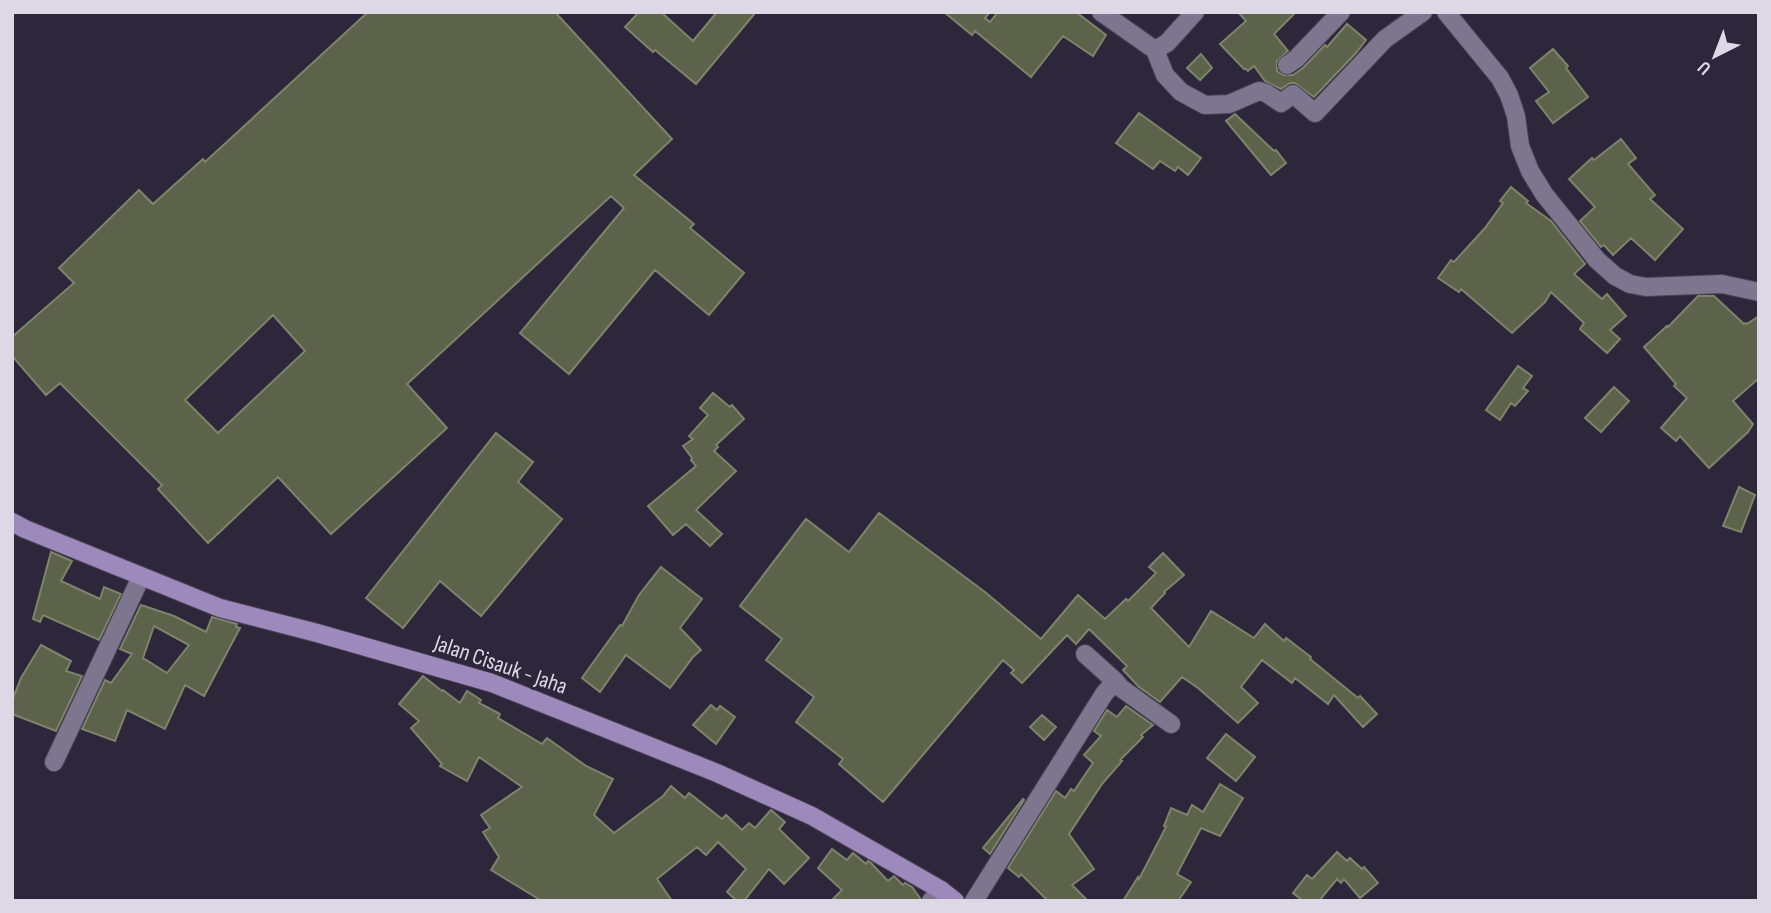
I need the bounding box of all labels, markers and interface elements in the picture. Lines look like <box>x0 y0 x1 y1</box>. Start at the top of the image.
north arrow <box>1680 21 1750 91</box>
text: U <box>1693 56 1716 79</box>
street label: Jalan Cisauk - Jaha <box>429 629 571 701</box>

